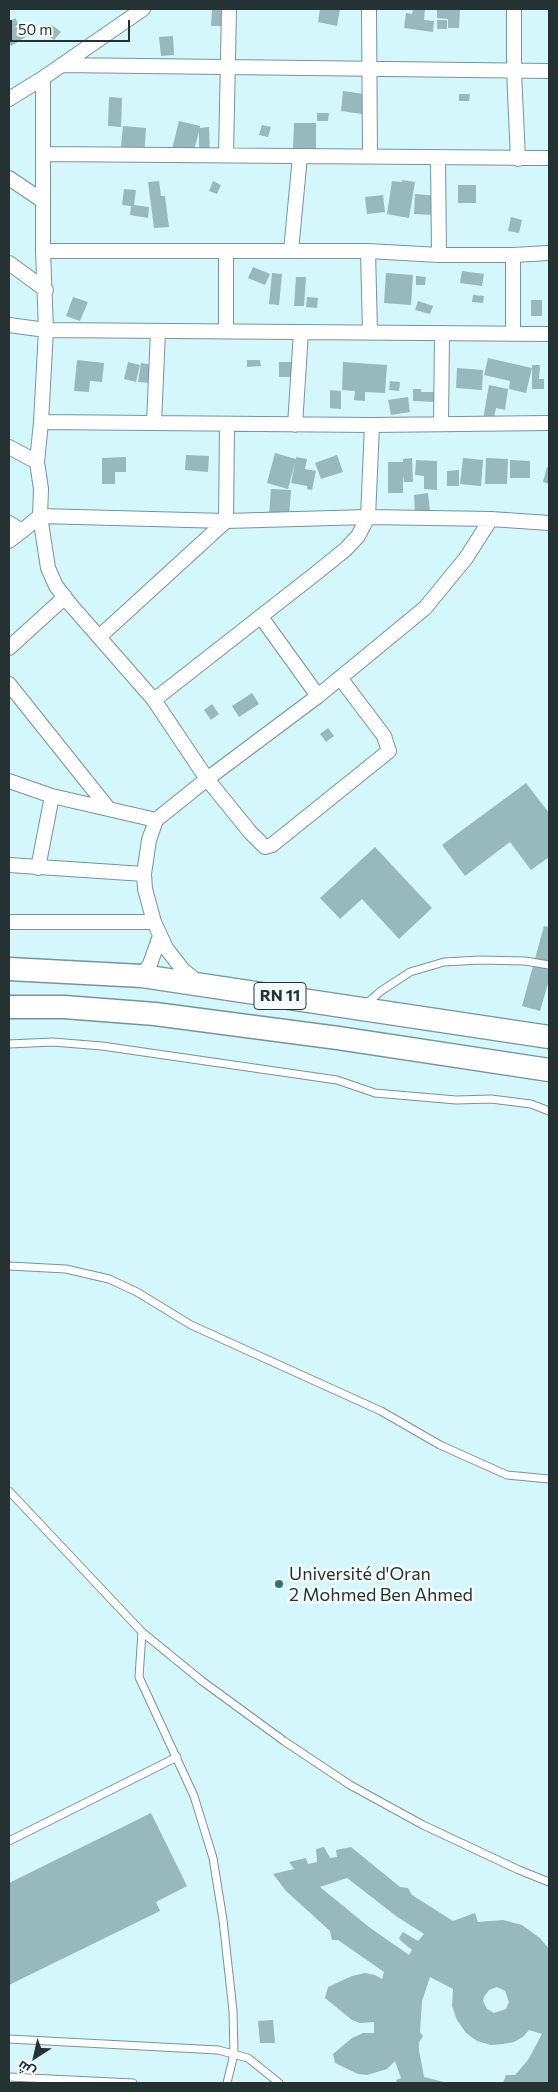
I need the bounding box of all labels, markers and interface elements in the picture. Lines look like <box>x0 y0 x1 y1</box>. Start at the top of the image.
scale bar <box>12 10 132 42</box>
text: 50 m <box>18 20 52 38</box>
road number: RN 11 <box>254 982 306 1009</box>
place label: Université d'Oran 2 Mohmed Ben Ahmed <box>289 1563 473 1606</box>
marker: Université d'Oran 2 Mohmed Ben Ahmed <box>273 1578 285 1590</box>
north arrow <box>10 2032 60 2082</box>
text: ش <box>14 2058 38 2082</box>

